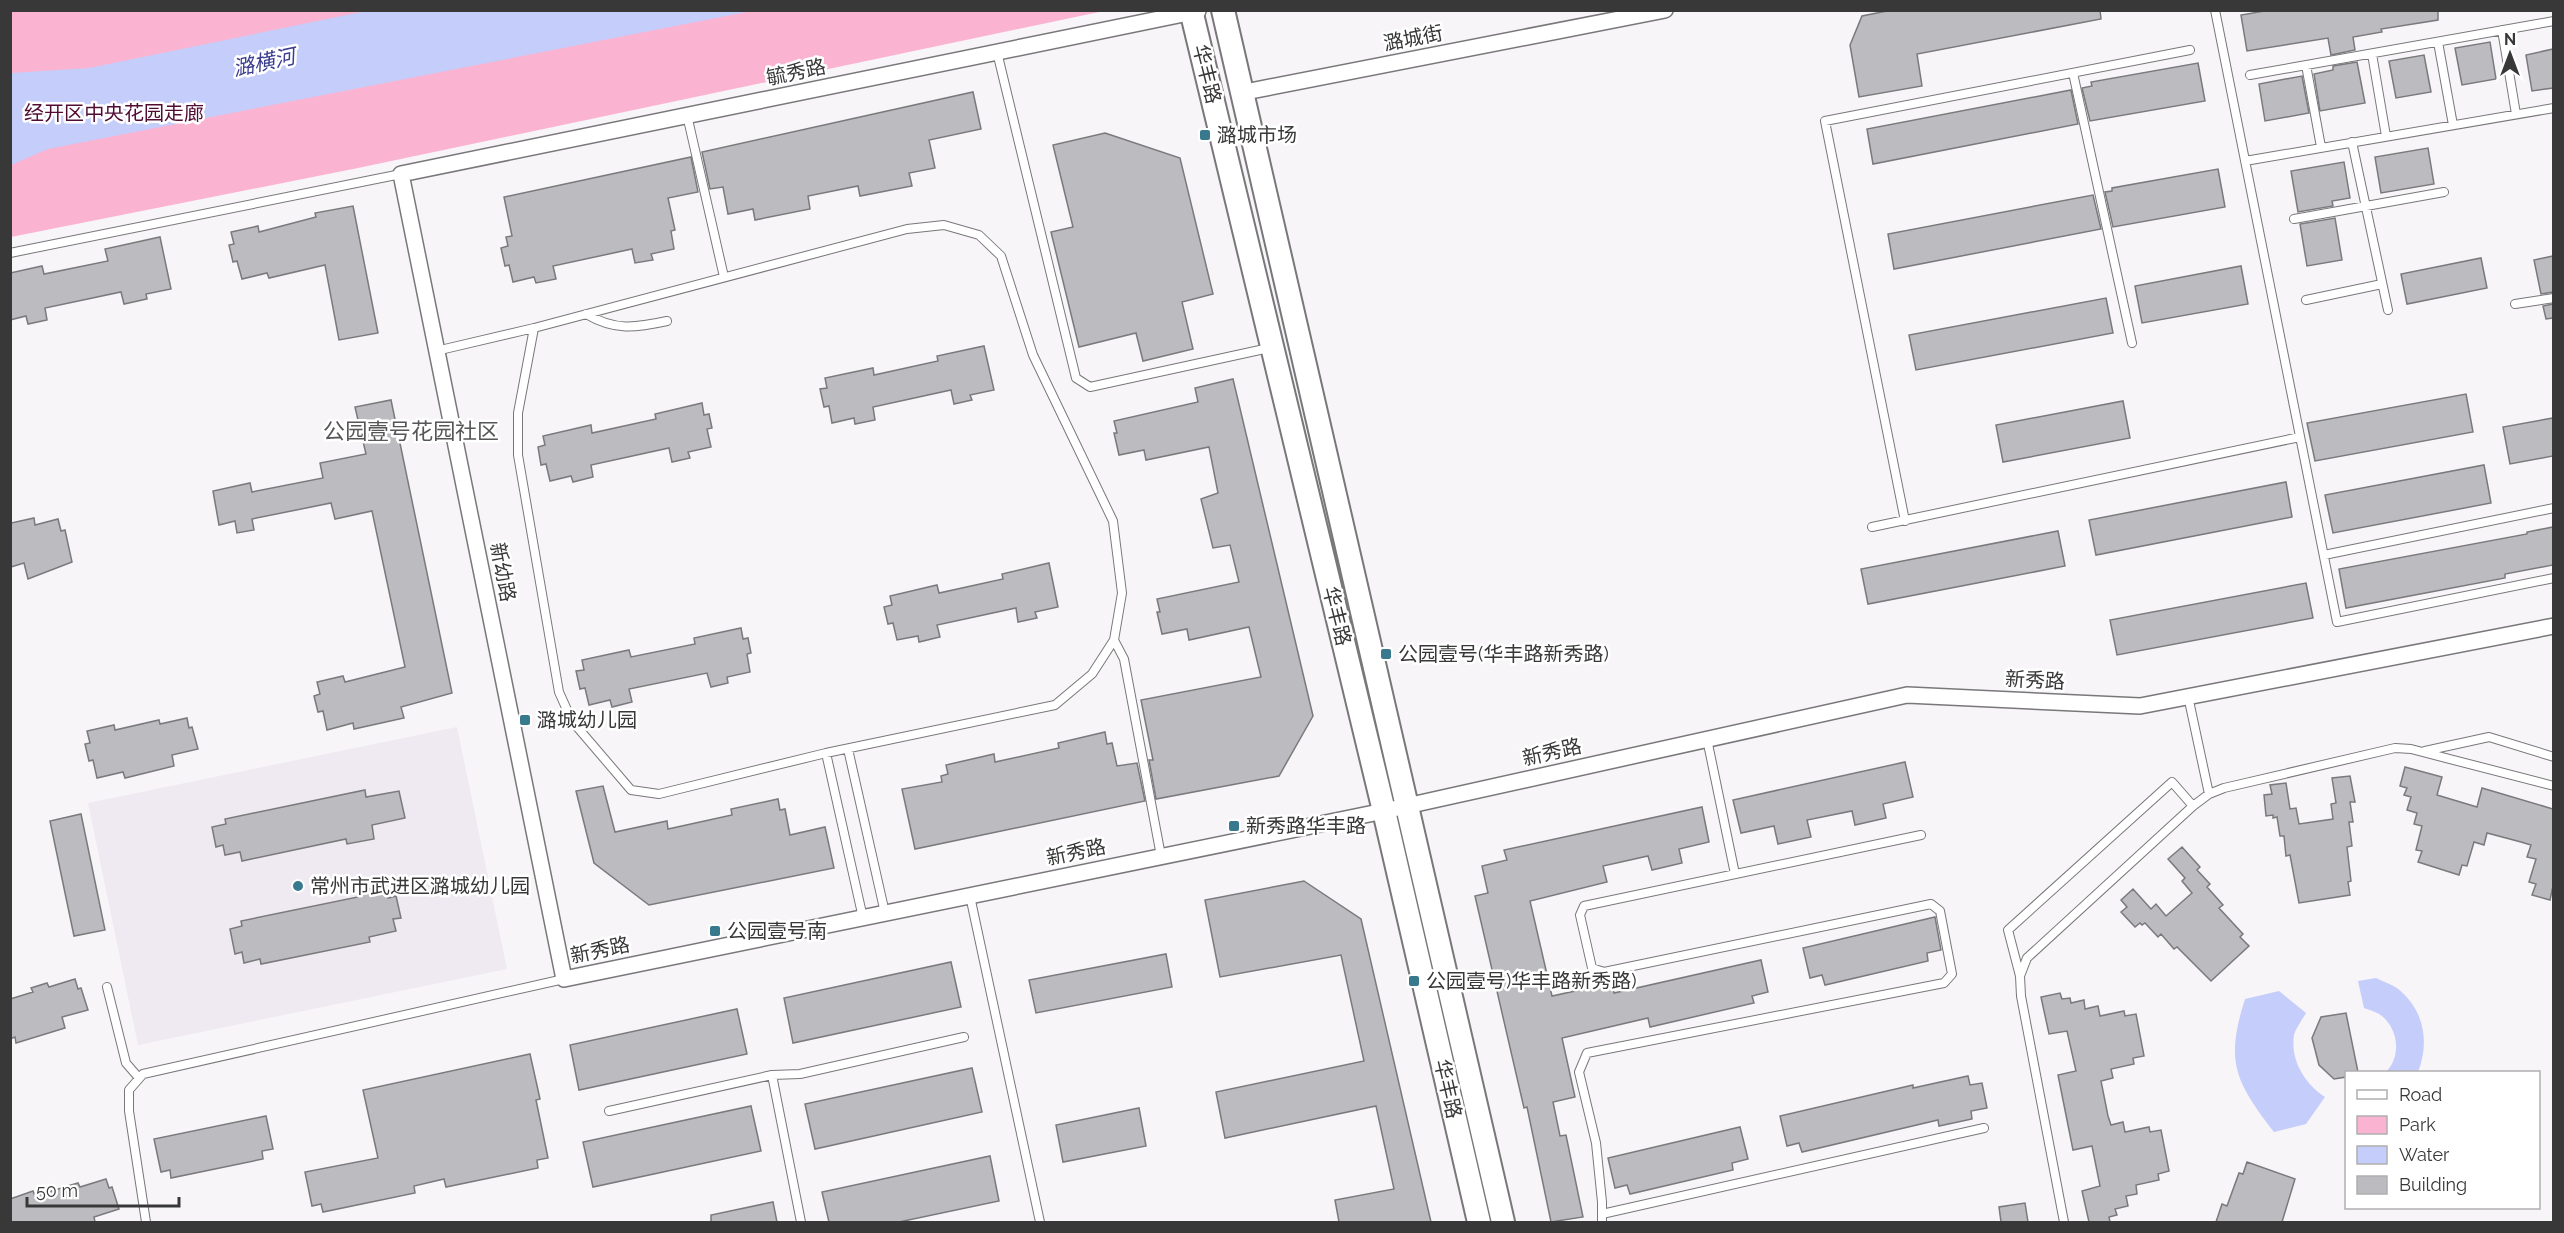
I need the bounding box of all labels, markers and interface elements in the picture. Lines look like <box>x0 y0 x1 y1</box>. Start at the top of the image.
street label: 潞城街 <box>1381 20 1445 56</box>
north arrow <box>2480 24 2540 84</box>
text: N <box>2504 30 2516 49</box>
water label: 潞横河 <box>231 42 301 81</box>
street label: 华丰路 <box>1188 42 1226 106</box>
street label: 毓秀路 <box>764 54 828 90</box>
park label: 经开区中央花园走廊 <box>24 101 204 125</box>
place label: 潞城市场 <box>1217 123 1297 147</box>
marker: 潞城市场 <box>1198 128 1212 142</box>
district label: 公园壹号花园社区 <box>323 418 499 444</box>
street label: 新幼路 <box>485 540 521 604</box>
street label: 华丰路 <box>1318 584 1356 648</box>
place label: 公园壹号(华丰路新秀路) <box>1398 642 1609 666</box>
marker: 公园壹号(华丰路新秀路) <box>1379 647 1393 661</box>
street label: 新秀路 <box>2004 666 2066 694</box>
place label: 潞城幼儿园 <box>537 708 637 732</box>
marker: 潞城幼儿园 <box>518 713 532 727</box>
street label: 新秀路 <box>1520 734 1584 770</box>
place label: 新秀路华丰路 <box>1246 814 1366 838</box>
marker: 新秀路华丰路 <box>1227 819 1241 833</box>
street label: 新秀路 <box>1044 834 1108 870</box>
place label: 常州市武进区潞城幼儿园 <box>310 874 530 898</box>
marker: 常州市武进区潞城幼儿园 <box>291 879 305 893</box>
place label: 公园壹号南 <box>727 919 827 943</box>
marker: 公园壹号南 <box>708 924 722 938</box>
street label: 新秀路 <box>568 932 632 968</box>
place label: 公园壹号)华丰路新秀路) <box>1426 969 1637 993</box>
marker: 公园壹号)华丰路新秀路) <box>1407 974 1421 988</box>
street label: 华丰路 <box>1430 1057 1466 1121</box>
legend <box>2345 1071 2540 1209</box>
text: Road <box>2399 1084 2442 1105</box>
text: Park <box>2399 1114 2436 1135</box>
text: Water <box>2399 1144 2450 1165</box>
scale bar <box>27 1170 178 1208</box>
text: Building <box>2399 1174 2467 1195</box>
text: 50 m <box>36 1180 78 1201</box>

